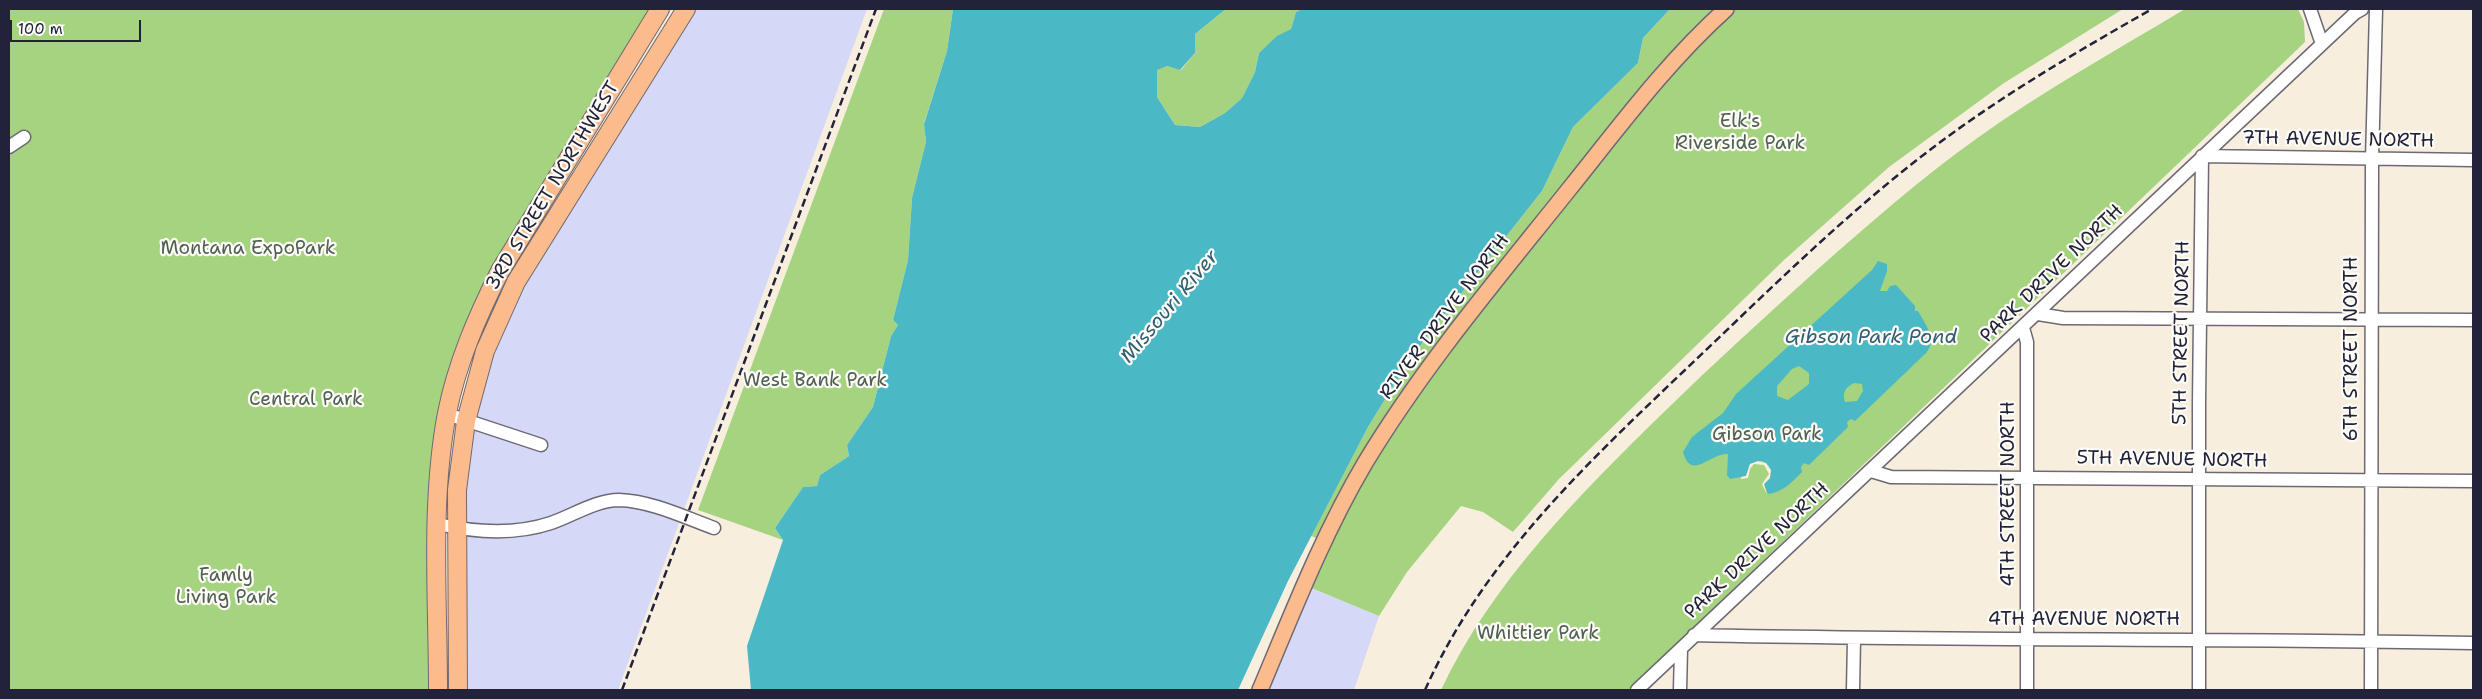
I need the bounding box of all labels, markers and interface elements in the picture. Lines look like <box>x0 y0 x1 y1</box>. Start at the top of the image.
scale bar <box>12 10 144 42</box>
text: 100 m <box>18 19 63 39</box>
street label: 3RD STREET NORTHWEST <box>482 78 624 294</box>
park label: Elk's Riverside Park <box>1675 111 1805 155</box>
street label: 7TH AVENUE NORTH <box>2242 127 2434 153</box>
street label: PARK DRIVE NORTH <box>1976 200 2128 348</box>
street label: RIVER DRIVE NORTH <box>1375 230 1515 404</box>
park label: Montana ExpoPark <box>160 238 336 260</box>
street label: 5TH STREET NORTH <box>2169 241 2195 425</box>
water label: Missouri River <box>1116 246 1224 368</box>
street label: 6TH STREET NORTH <box>2341 257 2363 441</box>
water label: Gibson Park Pond <box>1785 326 1957 350</box>
park label: West Bank Park <box>743 370 887 392</box>
park label: Central Park <box>249 389 363 411</box>
street label: 4TH STREET NORTH <box>1998 401 2020 587</box>
park label: Gibson Park <box>1712 424 1822 446</box>
street label: 5TH AVENUE NORTH <box>2076 447 2268 473</box>
street label: PARK DRIVE NORTH <box>1680 478 1834 624</box>
park label: Famly Living Park <box>176 565 276 609</box>
street label: 4TH AVENUE NORTH <box>1988 609 2180 631</box>
park label: Whittier Park <box>1477 623 1599 645</box>

